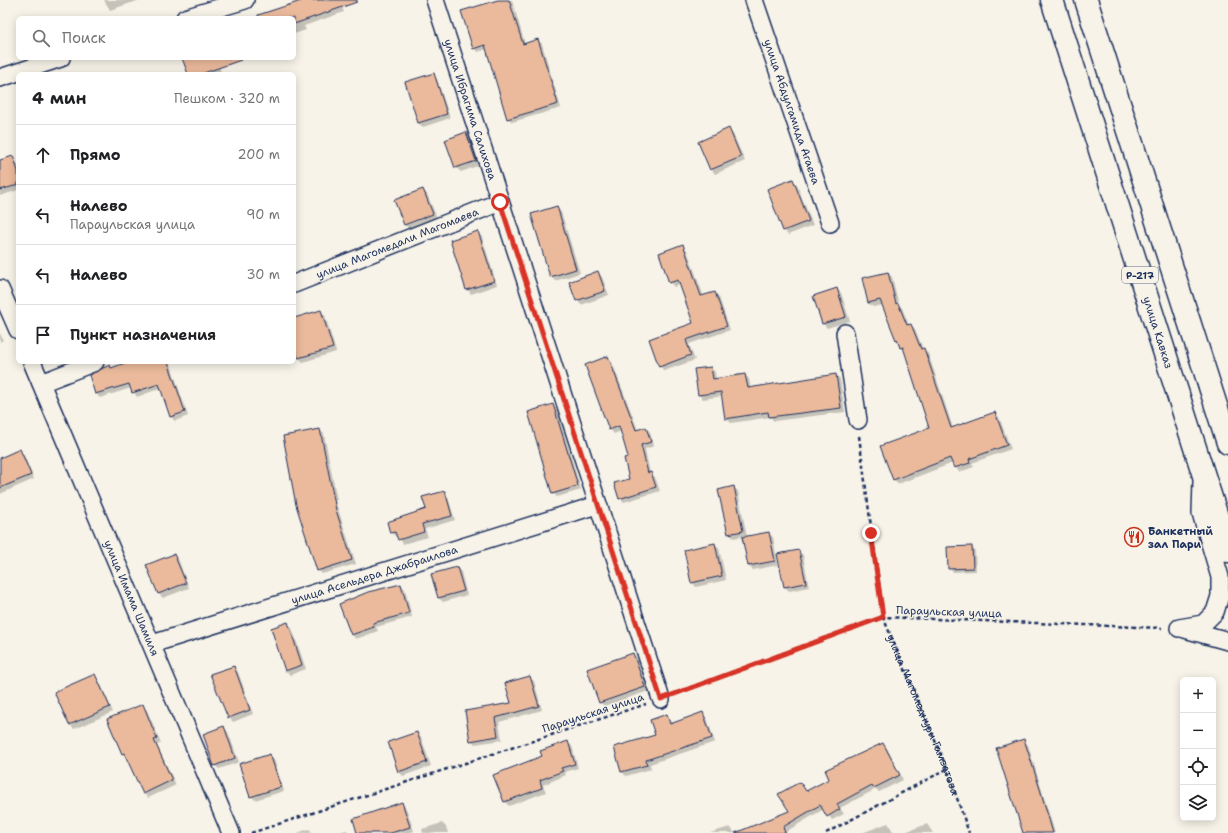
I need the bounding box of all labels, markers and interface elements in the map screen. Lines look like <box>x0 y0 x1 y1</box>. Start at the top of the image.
search box <box>16 16 296 60</box>
icon: search <box>30 27 52 49</box>
text: Поиск <box>62 28 106 48</box>
street label: улица Ибрагима Салихова <box>441 37 500 182</box>
street label: улица Абдулгамида Агаева <box>760 37 824 187</box>
text: 4 мин <box>32 87 87 109</box>
text: Пешком · 320 m <box>174 90 280 107</box>
icon: ahead <box>32 144 54 166</box>
text: Прямо <box>70 145 120 165</box>
text: 200 m <box>238 146 280 163</box>
route start <box>491 193 509 211</box>
text: Налево <box>70 196 128 216</box>
icon: left <box>32 204 54 226</box>
street label: улица Магомедали Магомаева <box>314 204 481 282</box>
text: 90 m <box>246 206 280 223</box>
text: Параульская улица <box>70 216 195 233</box>
icon: left <box>32 264 54 286</box>
text: Налево <box>70 265 128 285</box>
text: 30 m <box>246 266 280 283</box>
road number: Р-217 <box>1122 267 1158 283</box>
street label: улица Кавказ <box>1140 295 1177 370</box>
icon: arrive <box>32 324 54 346</box>
text: Пункт назначения <box>70 325 216 345</box>
route end <box>862 524 880 542</box>
place label: Банкетный зал Пари <box>1148 524 1213 552</box>
restaurant icon: Банкетный зал Пари <box>1123 526 1145 548</box>
street label: улица Имама Шамиля <box>100 537 163 658</box>
street label: улица Асельдера Джабраилова <box>289 541 460 608</box>
street label: Параульская улица <box>896 603 1002 621</box>
street label: улица Магомеднури Гамзатова <box>883 631 963 797</box>
map controls <box>1180 677 1216 821</box>
button: + <box>1180 677 1216 713</box>
street label: Параульская улица <box>540 689 646 736</box>
button: − <box>1180 713 1216 749</box>
button: locate <box>1180 749 1216 785</box>
button: layers <box>1180 785 1216 821</box>

